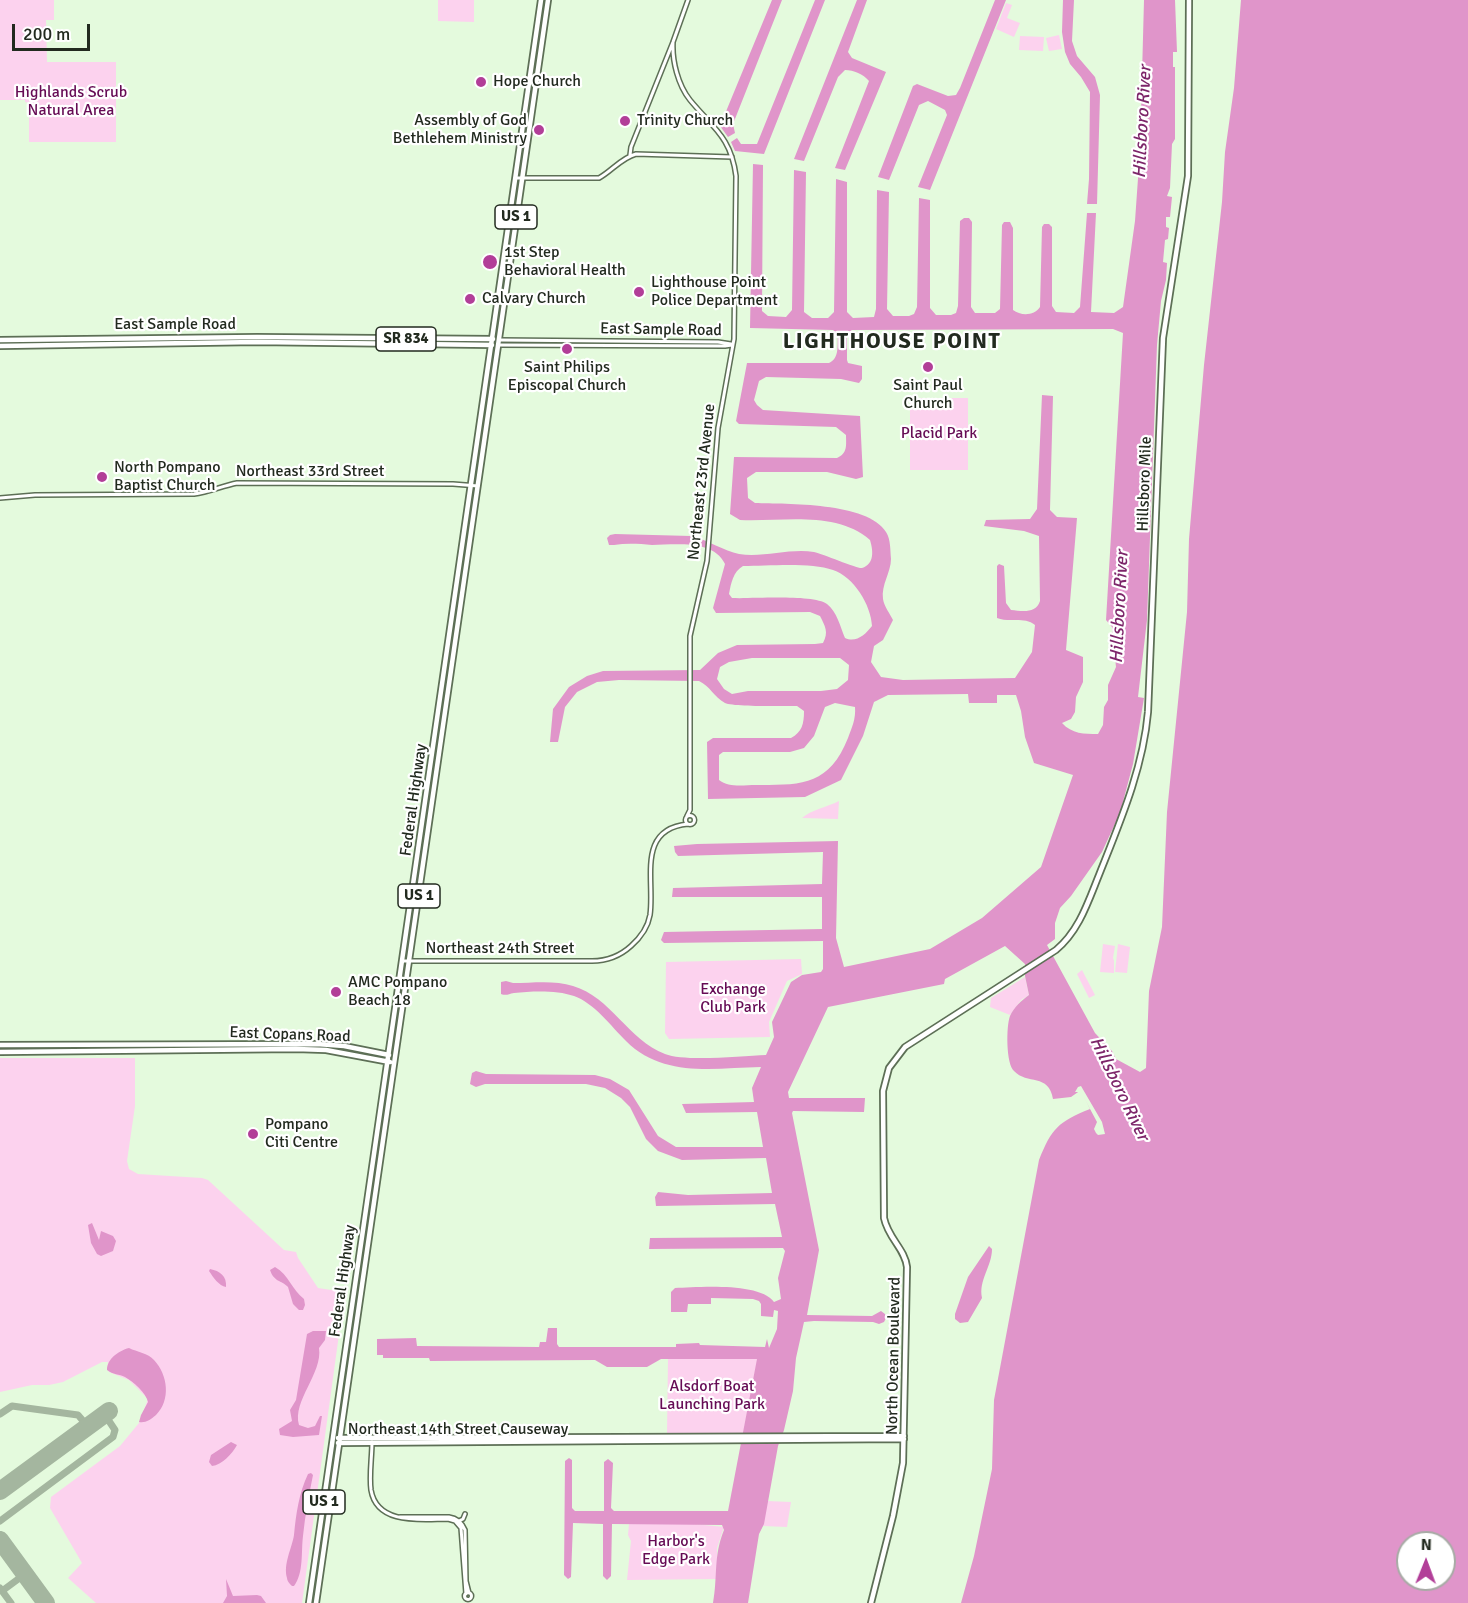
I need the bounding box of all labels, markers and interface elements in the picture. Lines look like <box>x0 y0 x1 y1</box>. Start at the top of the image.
scale bar <box>15 12 93 50</box>
text: 200 m <box>23 23 70 45</box>
water label: Hillsboro River <box>1129 65 1157 179</box>
place label: Hope Church <box>493 72 581 92</box>
marker: Hope Church <box>474 75 488 89</box>
park label: Highlands Scrub Natural Area <box>15 83 127 121</box>
place label: Assembly of God Bethlehem Ministry <box>393 111 527 149</box>
place label: Trinity Church <box>637 111 733 131</box>
marker: Trinity Church <box>618 114 632 128</box>
marker: Assembly of God Bethlehem Ministry <box>532 123 546 137</box>
road number: US 1 <box>495 205 537 229</box>
place label: 1st Step Behavioral Health <box>504 243 626 281</box>
marker: 1st Step Behavioral Health <box>481 253 499 271</box>
place label: Lighthouse Point Police Department <box>651 273 778 311</box>
marker: Lighthouse Point Police Department <box>632 285 646 299</box>
place label: Calvary Church <box>482 289 586 309</box>
marker: Calvary Church <box>463 292 477 306</box>
street label: East Sample Road <box>114 315 236 335</box>
street label: East Sample Road <box>600 319 722 341</box>
road number: SR 834 <box>376 327 436 351</box>
district label: LIGHTHOUSE POINT <box>783 329 1001 355</box>
marker: Saint Philips Episcopal Church <box>560 342 574 356</box>
place label: Saint Philips Episcopal Church <box>508 358 626 396</box>
marker: Saint Paul Church <box>921 360 935 374</box>
place label: Saint Paul Church <box>893 376 963 414</box>
street label: Northeast 23rd Avenue <box>684 403 720 561</box>
park label: Placid Park <box>901 424 977 444</box>
street label: Hillsboro Mile <box>1134 436 1156 532</box>
place label: North Pompano Baptist Church <box>114 458 221 496</box>
street label: Northeast 33rd Street <box>236 462 384 482</box>
marker: North Pompano Baptist Church <box>95 470 109 484</box>
water label: Hillsboro River <box>1106 550 1134 664</box>
street label: Federal Highway <box>397 743 431 857</box>
road number: US 1 <box>398 884 440 908</box>
street label: Northeast 24th Street <box>426 939 574 959</box>
place label: AMC Pompano Beach 18 <box>348 973 447 1011</box>
park label: Exchange Club Park <box>700 980 766 1018</box>
marker: AMC Pompano Beach 18 <box>329 985 343 999</box>
street label: East Copans Road <box>229 1023 351 1047</box>
water label: Hillsboro River <box>1085 1034 1153 1144</box>
place label: Pompano Citi Centre <box>265 1115 338 1153</box>
marker: Pompano Citi Centre <box>246 1127 260 1141</box>
street label: Federal Highway <box>326 1224 360 1338</box>
street label: North Ocean Boulevard <box>883 1277 905 1435</box>
park label: Alsdorf Boat Launching Park <box>659 1377 765 1415</box>
street label: Northeast 14th Street Causeway <box>348 1420 568 1440</box>
road number: US 1 <box>303 1490 345 1514</box>
north arrow <box>1396 1531 1456 1591</box>
park label: Harbor's Edge Park <box>642 1532 710 1570</box>
text: N <box>1421 1535 1432 1555</box>

